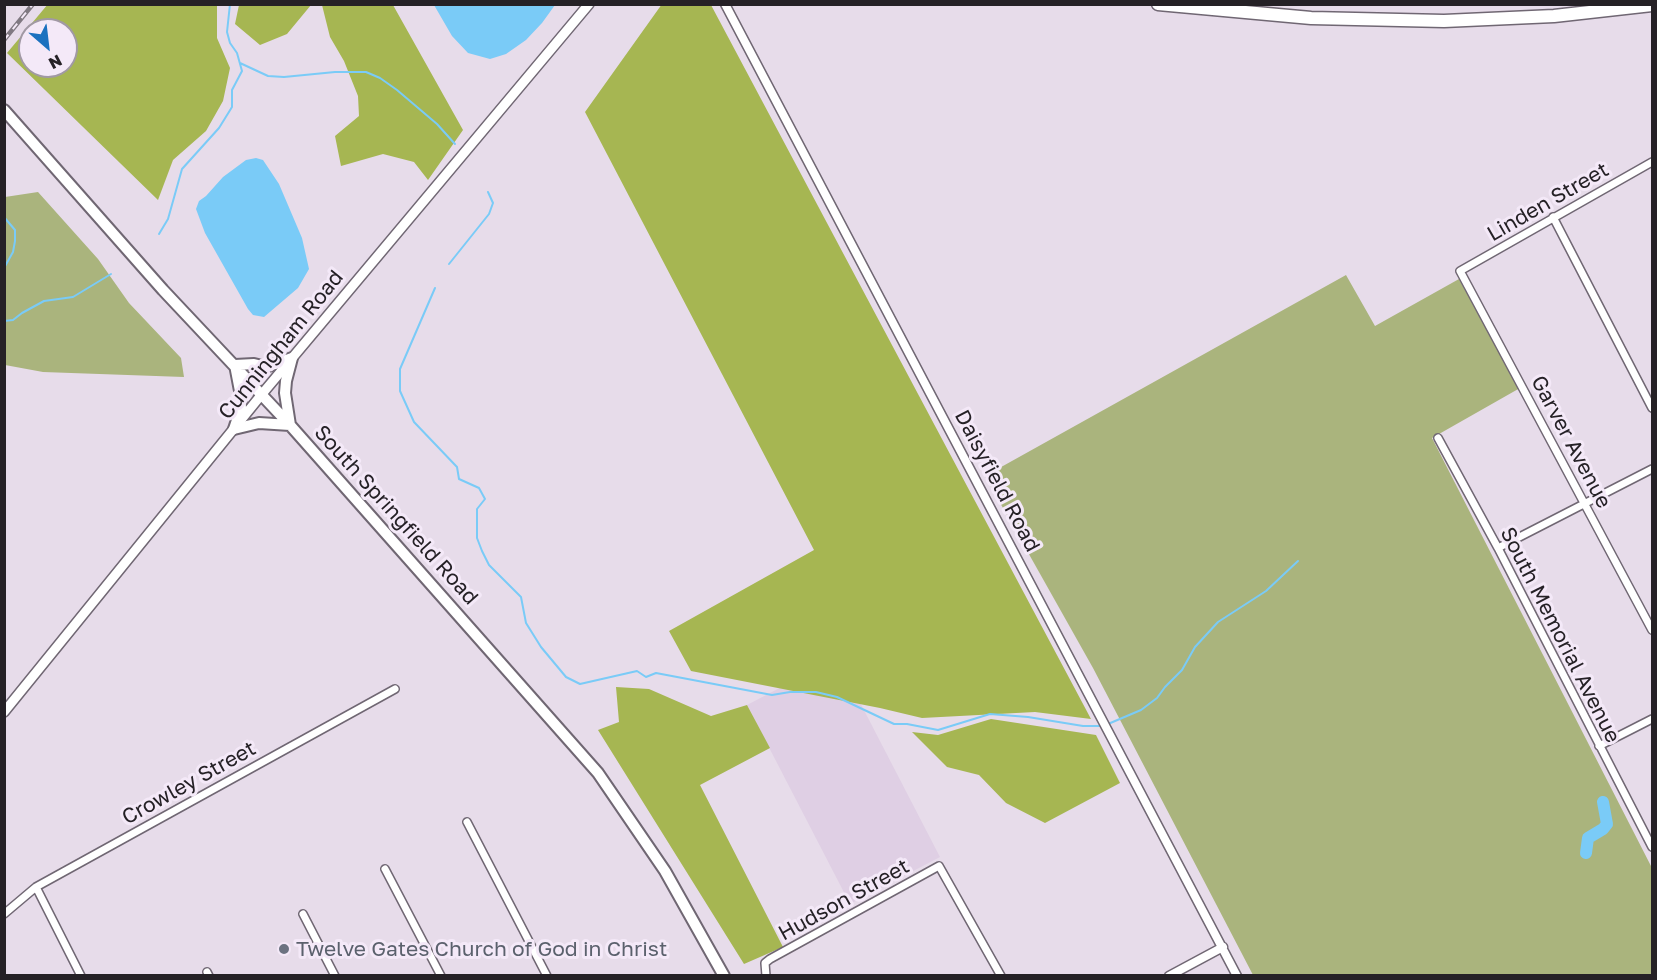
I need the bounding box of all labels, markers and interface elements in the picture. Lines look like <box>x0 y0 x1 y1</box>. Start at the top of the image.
north arrow <box>18 18 78 78</box>
text: N <box>45 50 66 74</box>
street label: Linden Street <box>1483 157 1613 247</box>
street label: Cunningham Road <box>213 265 349 425</box>
street label: Garver Avenue <box>1525 371 1617 513</box>
street label: Daisyfield Road <box>949 406 1045 556</box>
street label: South Springfield Road <box>309 420 483 610</box>
street label: South Memorial Avenue <box>1495 523 1625 747</box>
street label: Crowley Street <box>118 736 260 830</box>
street label: Hudson Street <box>774 854 914 946</box>
place label: Twelve Gates Church of God in Christ <box>296 936 667 962</box>
marker: Twelve Gates Church of God in Christ <box>277 942 291 956</box>

